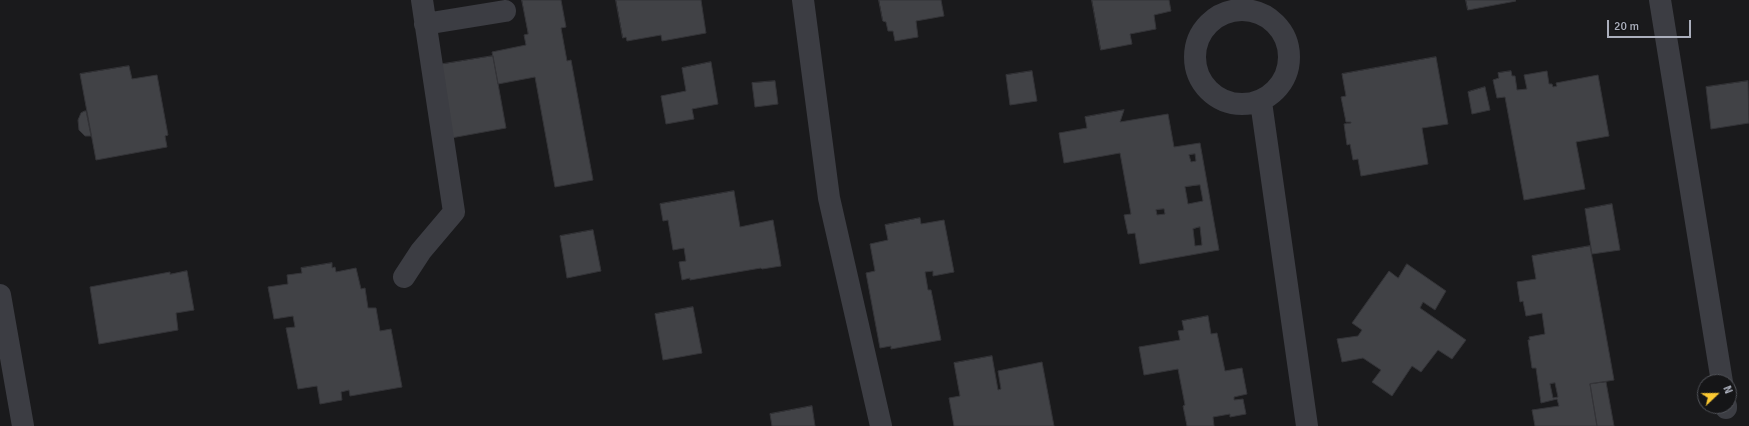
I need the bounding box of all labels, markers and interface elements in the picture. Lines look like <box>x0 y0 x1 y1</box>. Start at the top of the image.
scale bar <box>1609 12 1693 38</box>
text: 20 m <box>1614 19 1639 34</box>
north arrow <box>1697 374 1737 414</box>
text: N <box>1720 384 1735 396</box>

